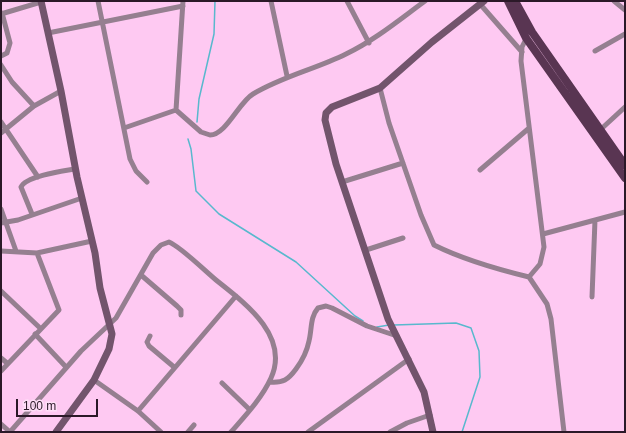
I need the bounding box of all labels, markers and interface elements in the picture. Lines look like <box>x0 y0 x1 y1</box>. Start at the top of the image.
scale bar <box>18 391 100 417</box>
text: 100 m <box>23 399 56 413</box>

